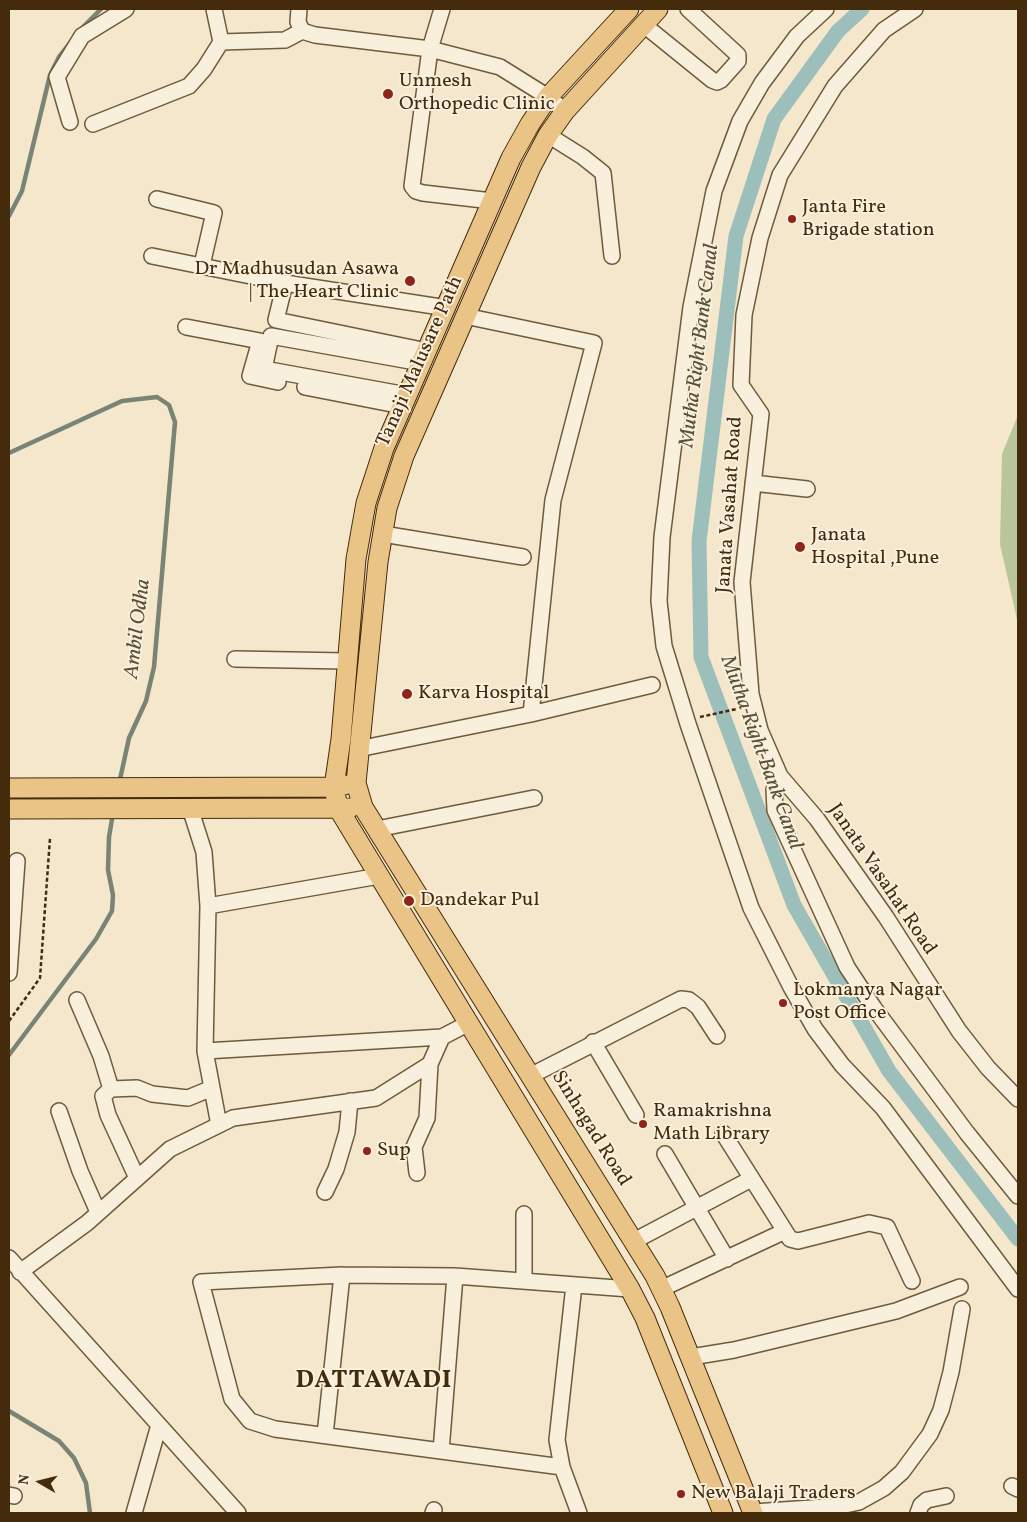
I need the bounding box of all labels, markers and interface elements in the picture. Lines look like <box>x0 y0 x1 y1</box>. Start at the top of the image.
place label: Unmesh Orthopedic Clinic <box>399 70 555 117</box>
marker: Unmesh Orthopedic Clinic <box>381 87 395 101</box>
place label: Janta Fire Brigade station <box>802 196 935 243</box>
marker: Janta Fire Brigade station <box>786 213 798 225</box>
water label: Mutha Right Bank Canal <box>676 243 726 449</box>
place label: Dr Madhusudan Asawa | The Heart Clinic <box>195 258 399 305</box>
street label: Tanaji Malusare Path <box>373 273 469 451</box>
marker: Dr Madhusudan Asawa | The Heart Clinic <box>403 274 417 288</box>
street label: Janata Vasahat Road <box>713 416 749 594</box>
place label: Janata Hospital ,Pune <box>811 524 939 571</box>
marker: Janata Hospital ,Pune <box>793 540 807 554</box>
water label: Ambil Odha <box>120 578 158 680</box>
water label: Mutha Right Bank Canal <box>713 653 807 853</box>
place label: Karva Hospital <box>418 682 549 706</box>
marker: Karva Hospital <box>400 687 414 701</box>
street label: Janata Vasahat Road <box>821 800 941 960</box>
place label: Dandekar Pul <box>420 889 539 913</box>
marker: Dandekar Pul <box>402 894 416 908</box>
place label: Lokmanya Nagar Post Office <box>793 979 942 1026</box>
marker: Lokmanya Nagar Post Office <box>777 997 789 1009</box>
street label: Sinhagad Road <box>545 1067 635 1191</box>
place label: Ramakrishna Math Library <box>653 1100 772 1147</box>
marker: Ramakrishna Math Library <box>637 1118 649 1130</box>
place label: Sup <box>377 1139 411 1163</box>
marker: Sup <box>361 1145 373 1157</box>
district label: DATTAWADI <box>294 1367 454 1397</box>
north arrow <box>15 1457 65 1507</box>
text: N <box>15 1473 35 1486</box>
place label: New Balaji Traders <box>691 1482 856 1506</box>
marker: New Balaji Traders <box>675 1488 687 1500</box>

